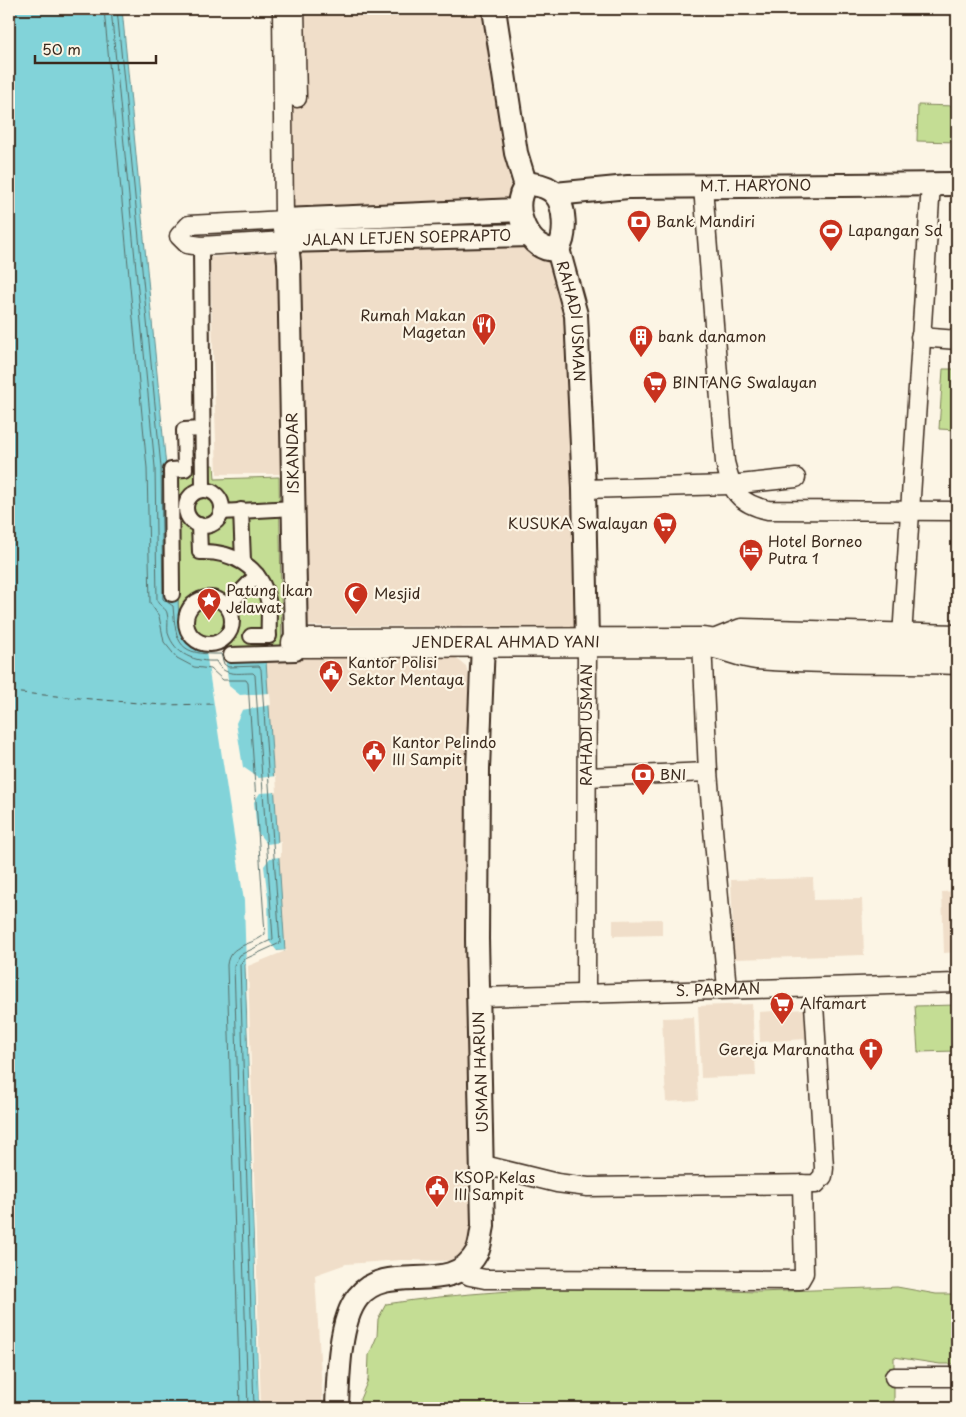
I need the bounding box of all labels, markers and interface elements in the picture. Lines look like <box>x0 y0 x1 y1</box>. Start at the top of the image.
scale bar <box>35 32 156 64</box>
text: 50 m <box>42 37 81 60</box>
street label: M.T. HARYONO <box>700 172 811 196</box>
bank icon: Bank Mandiri <box>626 209 652 243</box>
place label: Bank Mandiri <box>656 209 755 232</box>
sports icon: Lapangan Sd <box>818 218 844 252</box>
place label: Lapangan Sd <box>848 218 943 241</box>
street label: JALAN LETJEN SOEPRAPTO <box>302 222 512 251</box>
street label: RAHADI USMAN <box>552 258 592 382</box>
place label: Rumah Makan Magetan <box>360 303 466 343</box>
restaurant icon: Rumah Makan Magetan <box>471 312 497 346</box>
building icon: bank danamon <box>628 324 654 358</box>
place label: bank danamon <box>658 324 766 347</box>
supermarket icon: BINTANG Swalayan <box>642 370 668 404</box>
place label: BINTANG Swalayan <box>672 370 817 393</box>
street label: ISKANDAR <box>279 412 304 494</box>
place label: KUSUKA Swalayan <box>508 511 648 534</box>
supermarket icon: KUSUKA Swalayan <box>652 511 678 545</box>
place label: Hotel Borneo Putra 1 <box>768 529 862 569</box>
hotel icon: Hotel Borneo Putra 1 <box>738 538 764 572</box>
place label: Patung Ikan Jelawat <box>226 578 313 618</box>
mosque icon: Mesjid <box>343 581 369 615</box>
place label: Mesjid <box>374 581 421 604</box>
place icon: Patung Ikan Jelawat <box>196 587 222 621</box>
street label: JENDERAL AHMAD YANI <box>412 629 600 653</box>
place label: Kantor Polisi Sektor Mentaya <box>348 650 465 690</box>
public building icon: Kantor Polisi Sektor Mentaya <box>318 659 344 693</box>
street label: RAHADI USMAN <box>574 664 597 786</box>
place label: Kantor Pelindo III Sampit <box>392 730 496 770</box>
public building icon: Kantor Pelindo III Sampit <box>361 739 387 773</box>
bank icon: BNI <box>630 762 656 796</box>
place label: BNI <box>660 762 686 785</box>
street label: S. PARMAN <box>675 976 761 1001</box>
supermarket icon: Alfamart <box>769 991 795 1025</box>
place label: Alfamart <box>800 991 867 1014</box>
street label: USMAN HARUN <box>466 1011 493 1133</box>
place label: Gereja Maranatha <box>719 1037 855 1060</box>
church icon: Gereja Maranatha <box>858 1037 884 1071</box>
place label: KSOP Kelas III Sampit <box>454 1165 535 1205</box>
public building icon: KSOP Kelas III Sampit <box>424 1174 450 1208</box>

